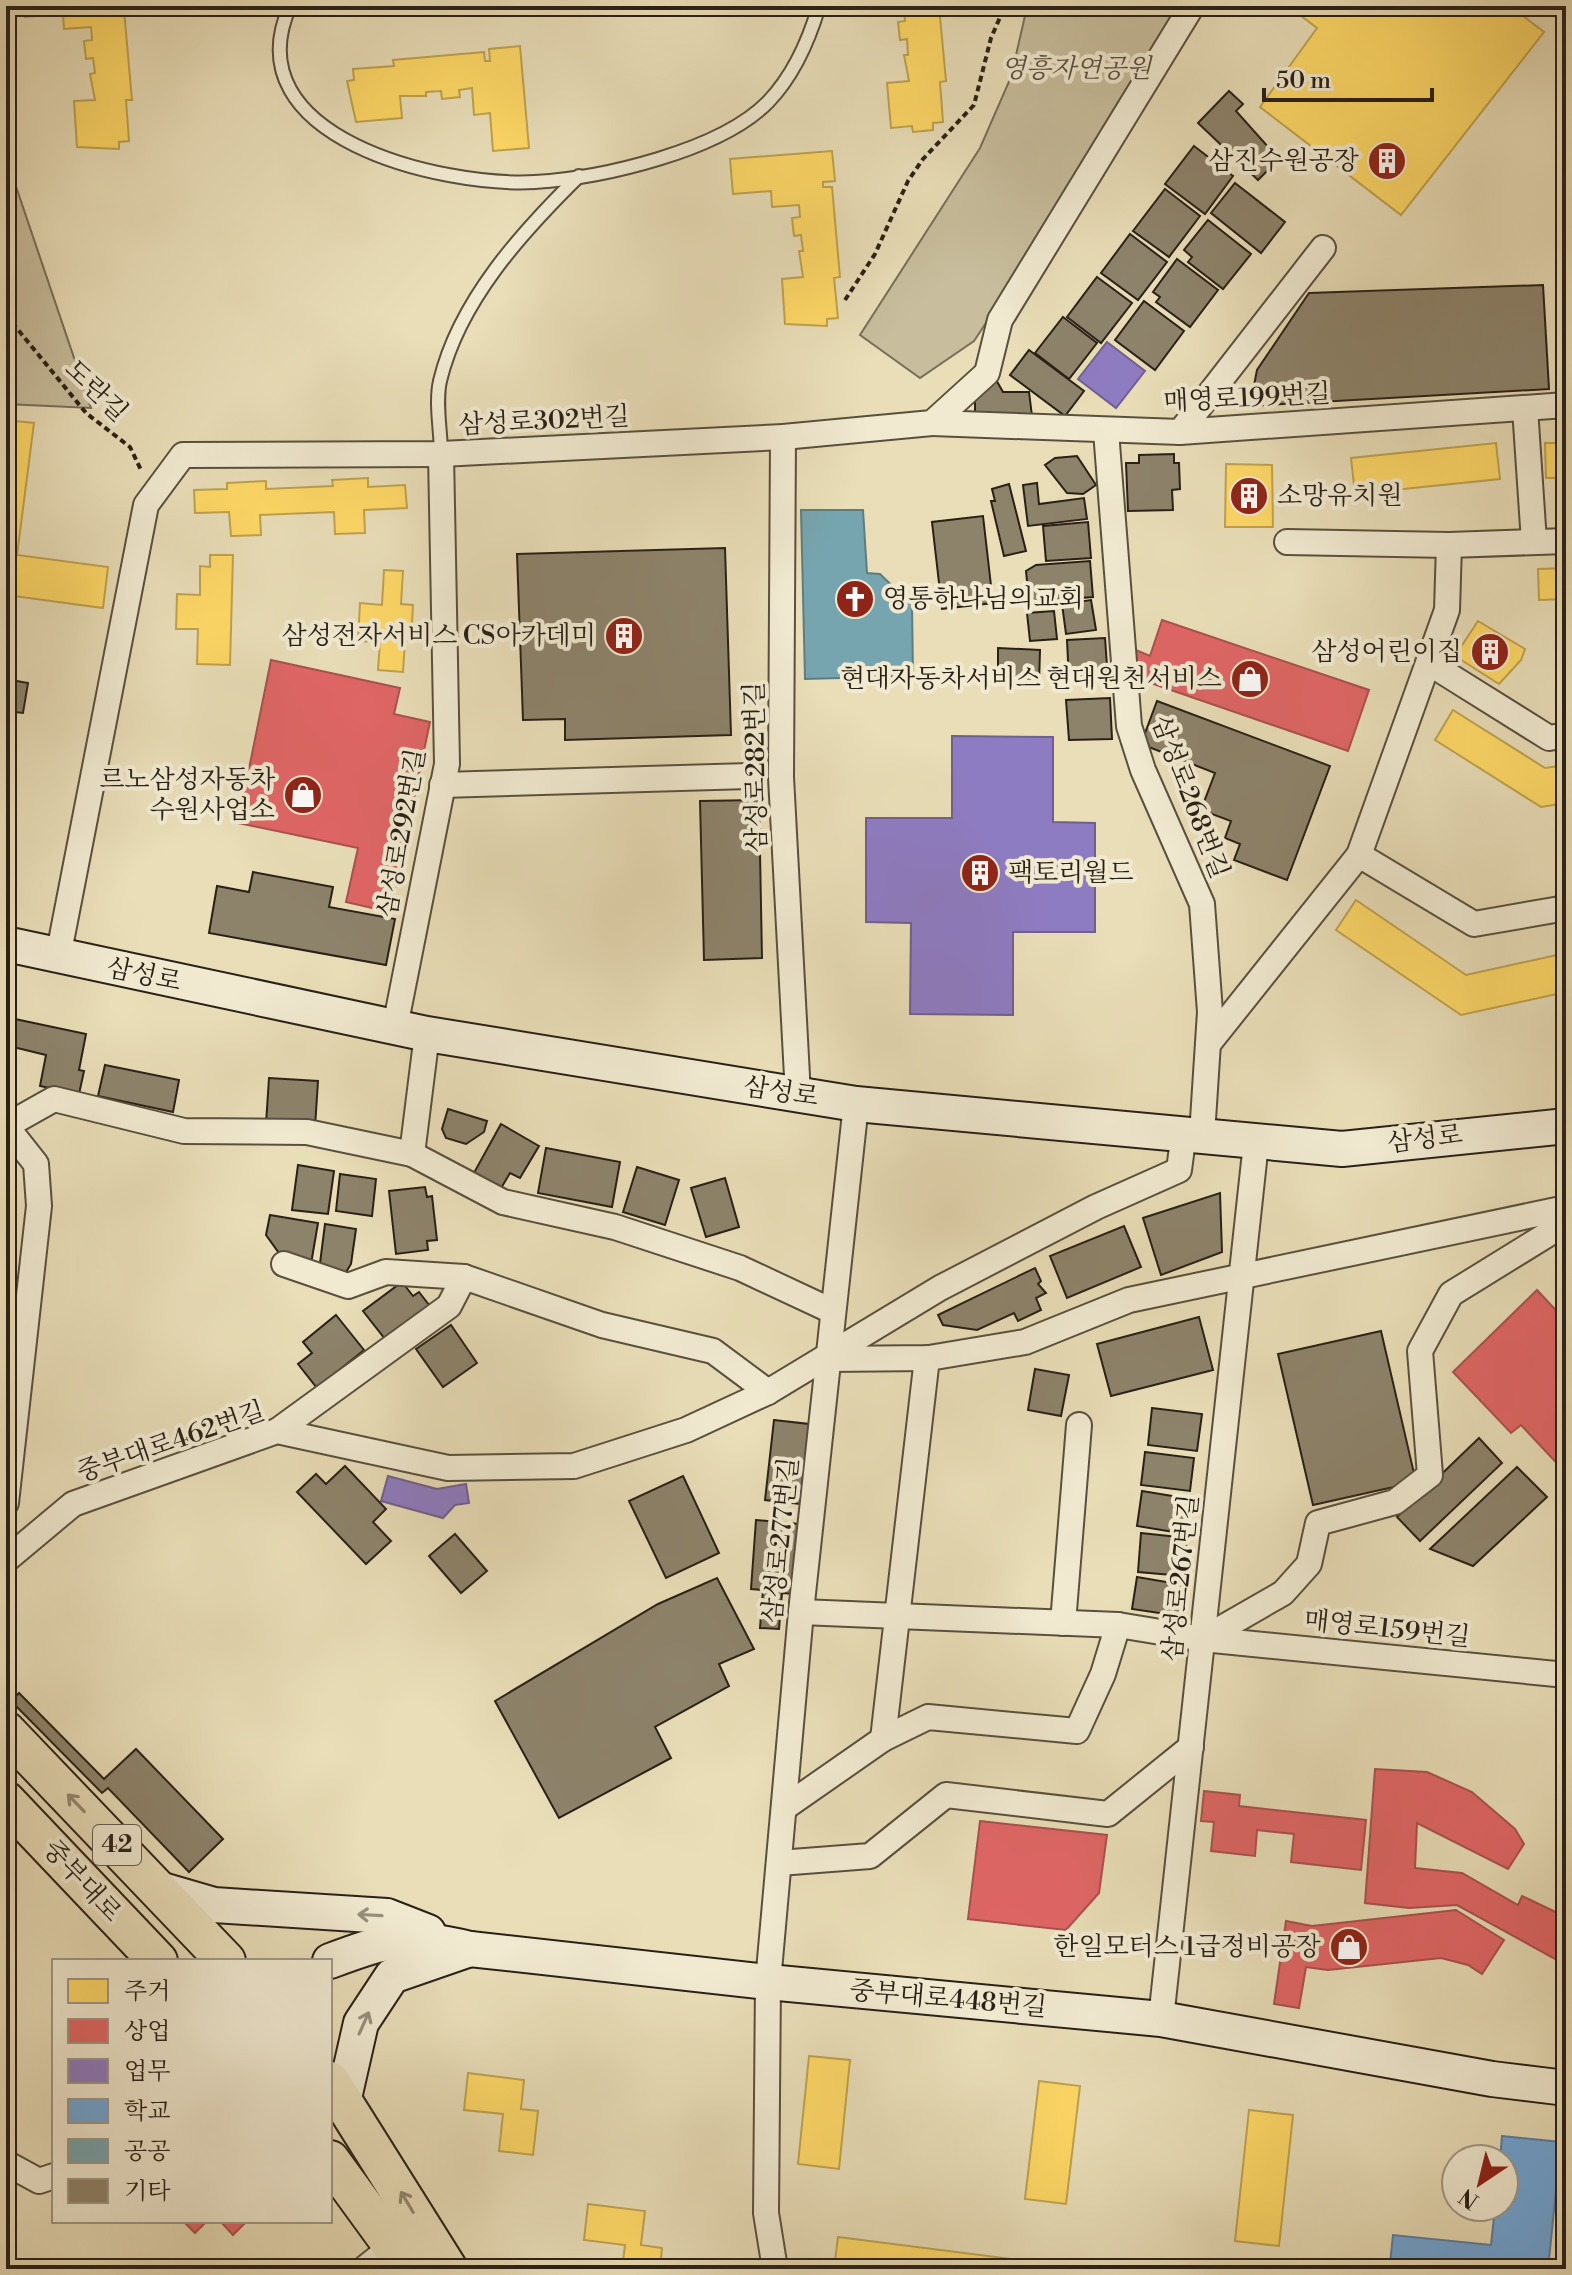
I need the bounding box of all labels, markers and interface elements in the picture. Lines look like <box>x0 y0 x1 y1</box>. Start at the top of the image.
scale bar <box>1264 52 1432 102</box>
park label: 영흥자연공원 <box>1001 53 1153 85</box>
text: 50 m <box>1276 66 1331 96</box>
building icon: 삼진수원공장 <box>1366 140 1408 182</box>
place label: 삼진수원공장 <box>1208 145 1359 177</box>
street label: 도란길 <box>58 353 134 429</box>
street label: 매영로199번길 <box>1163 378 1331 418</box>
street label: 삼성로302번길 <box>457 401 631 441</box>
building icon: 소망유치원 <box>1228 475 1270 517</box>
place label: 소망유치원 <box>1277 480 1403 512</box>
church icon: 영통하나님의교회 <box>834 578 876 620</box>
place label: 영통하나님의교회 <box>883 583 1084 615</box>
building icon: 삼성전자서비스 CS아카데미 <box>603 615 645 657</box>
place label: 삼성전자서비스 CS아카데미 <box>282 620 596 652</box>
building icon: 삼성어린이집 <box>1469 631 1511 673</box>
place label: 삼성어린이집 <box>1311 636 1462 668</box>
shop icon: 현대자동차서비스 현대원천서비스 <box>1229 658 1271 700</box>
place label: 현대자동차서비스 현대원천서비스 <box>840 663 1222 695</box>
street label: 삼성로282번길 <box>739 681 773 853</box>
street label: 삼성로268번길 <box>1144 711 1236 883</box>
street label: 삼성로292번길 <box>371 746 433 920</box>
place label: 르노삼성자동차 수원사업소 <box>99 764 275 826</box>
shop icon: 르노삼성자동차 수원사업소 <box>282 774 324 816</box>
building icon: 팩토리월드 <box>959 852 1001 894</box>
place label: 팩토리월드 <box>1008 857 1134 889</box>
street label: 삼성로 <box>104 952 184 998</box>
street label: 삼성로 <box>741 1070 821 1114</box>
street label: 삼성로 <box>1386 1119 1464 1159</box>
street label: 중부대로462번길 <box>73 1395 269 1489</box>
street label: 삼성로277번길 <box>756 1456 806 1624</box>
street label: 삼성로267번길 <box>1156 1493 1206 1663</box>
street label: 매영로159번길 <box>1302 1604 1472 1654</box>
one-way arrow <box>67 1794 86 1813</box>
road number: 42 <box>93 1825 141 1865</box>
street label: 중부대로 <box>36 1833 128 1929</box>
one-way arrow <box>357 1907 384 1922</box>
shop icon: 한일모터스 1급정비공장 <box>1328 1926 1370 1968</box>
place label: 한일모터스 1급정비공장 <box>1053 1931 1321 1963</box>
legend <box>52 1959 332 2223</box>
street label: 중부대로448번길 <box>848 1974 1048 2024</box>
text: 주거 <box>124 1977 170 2007</box>
one-way arrow <box>357 2012 372 2036</box>
text: 상업 <box>124 2017 170 2047</box>
text: 업무 <box>124 2057 170 2087</box>
text: 학교 <box>124 2097 170 2127</box>
text: 공공 <box>124 2137 170 2167</box>
north arrow <box>1440 2143 1520 2223</box>
text: 기타 <box>124 2177 171 2207</box>
text: N <box>1454 2182 1484 2214</box>
one-way arrow <box>399 2191 415 2214</box>

